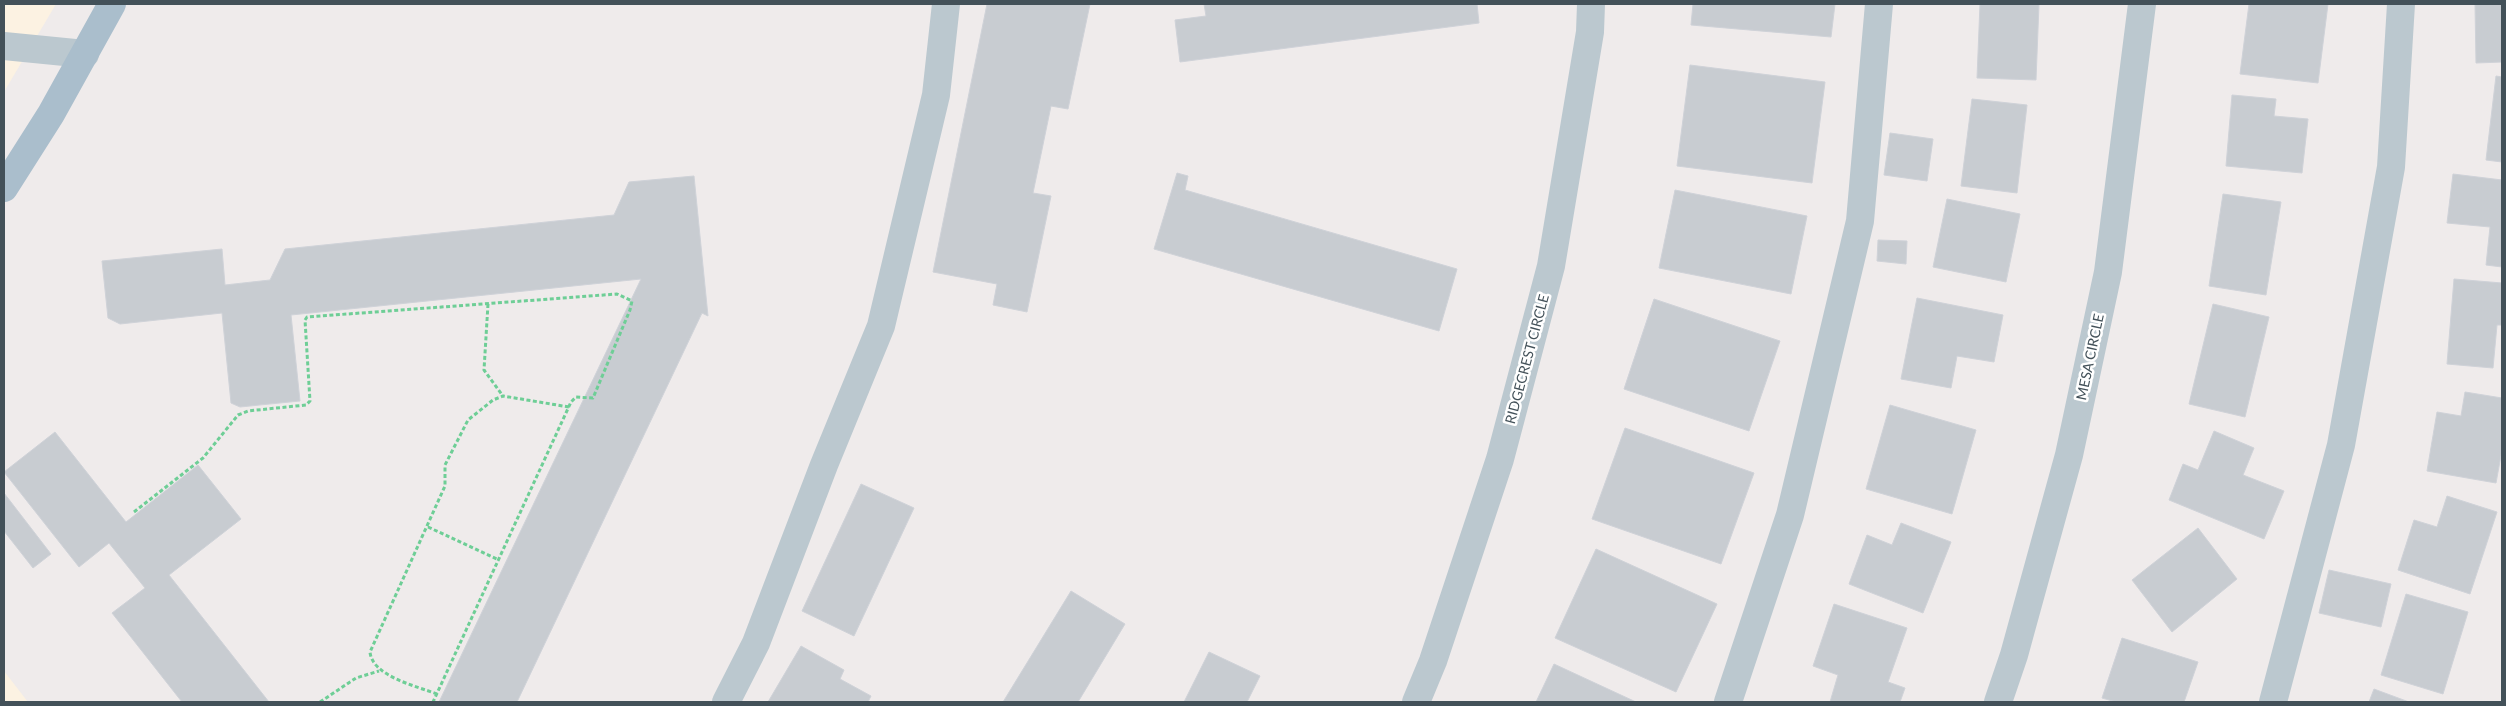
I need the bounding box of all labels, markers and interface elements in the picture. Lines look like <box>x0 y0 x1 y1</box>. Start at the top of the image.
street label: RIDGECREST CIRCLE <box>1501 292 1552 425</box>
street label: MESA CIRCLE <box>2072 312 2107 402</box>

